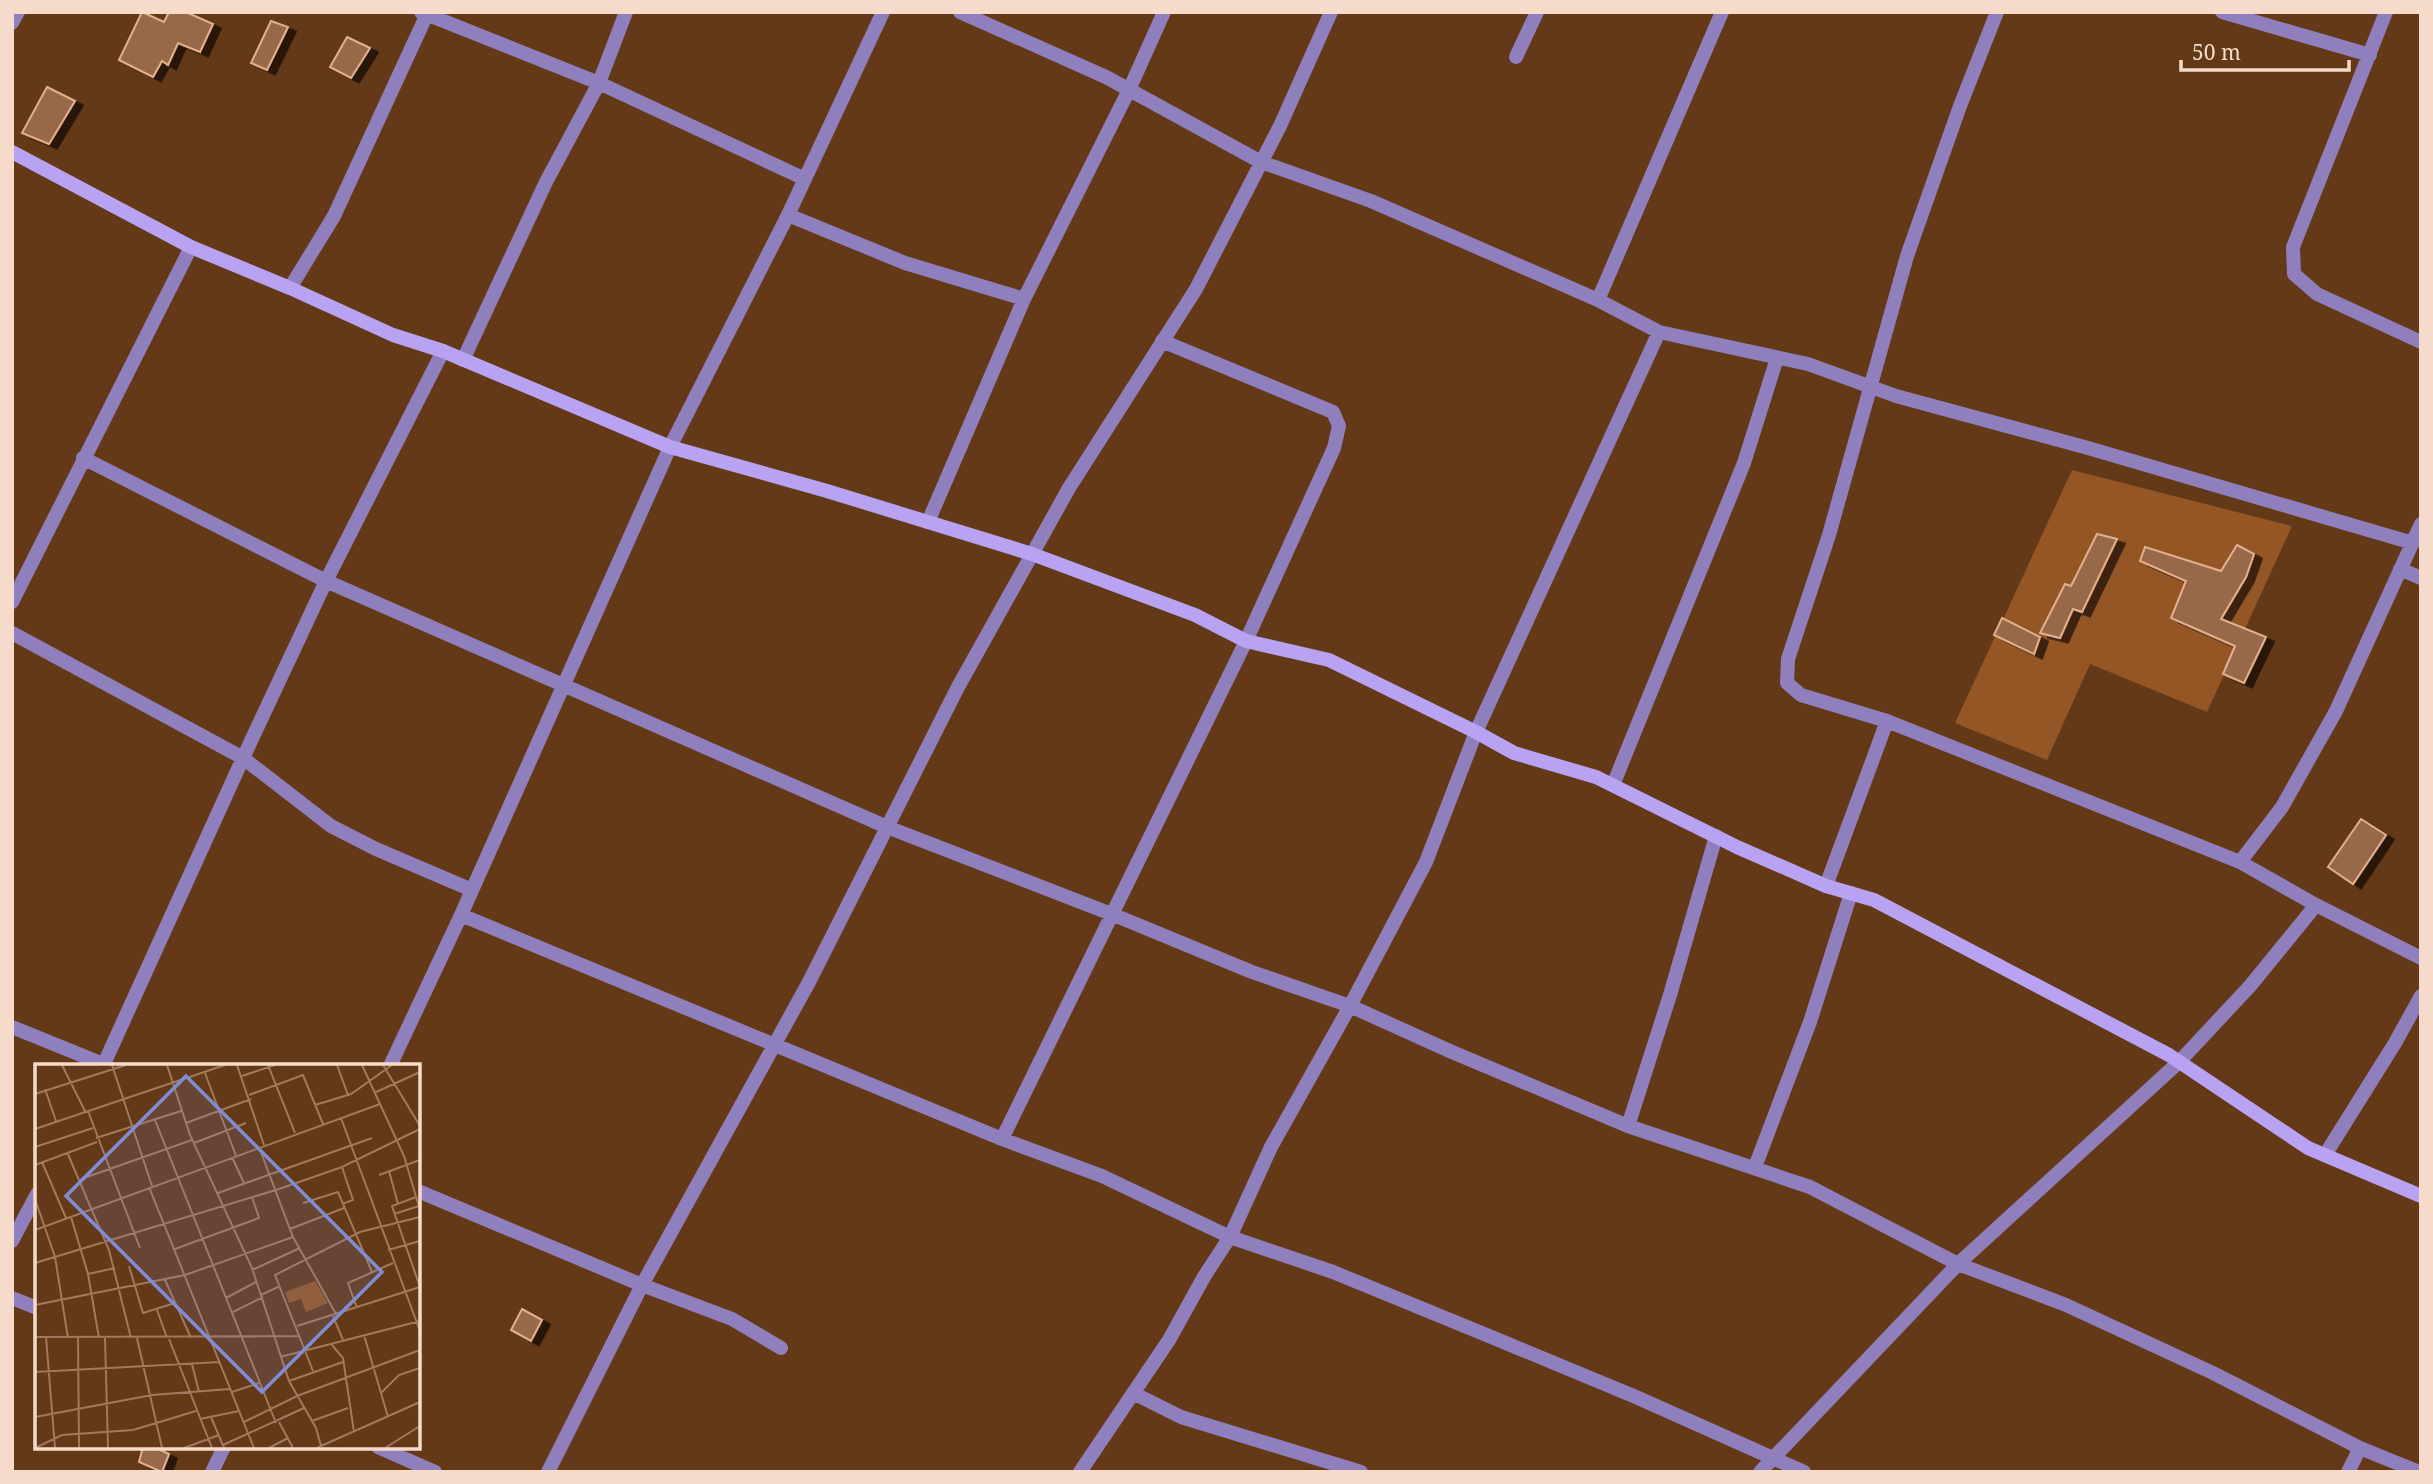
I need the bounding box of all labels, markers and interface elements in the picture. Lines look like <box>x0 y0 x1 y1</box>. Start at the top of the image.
scale bar <box>2181 28 2349 72</box>
text: 50 m <box>2192 38 2241 66</box>
inset map <box>35 1064 420 1449</box>

